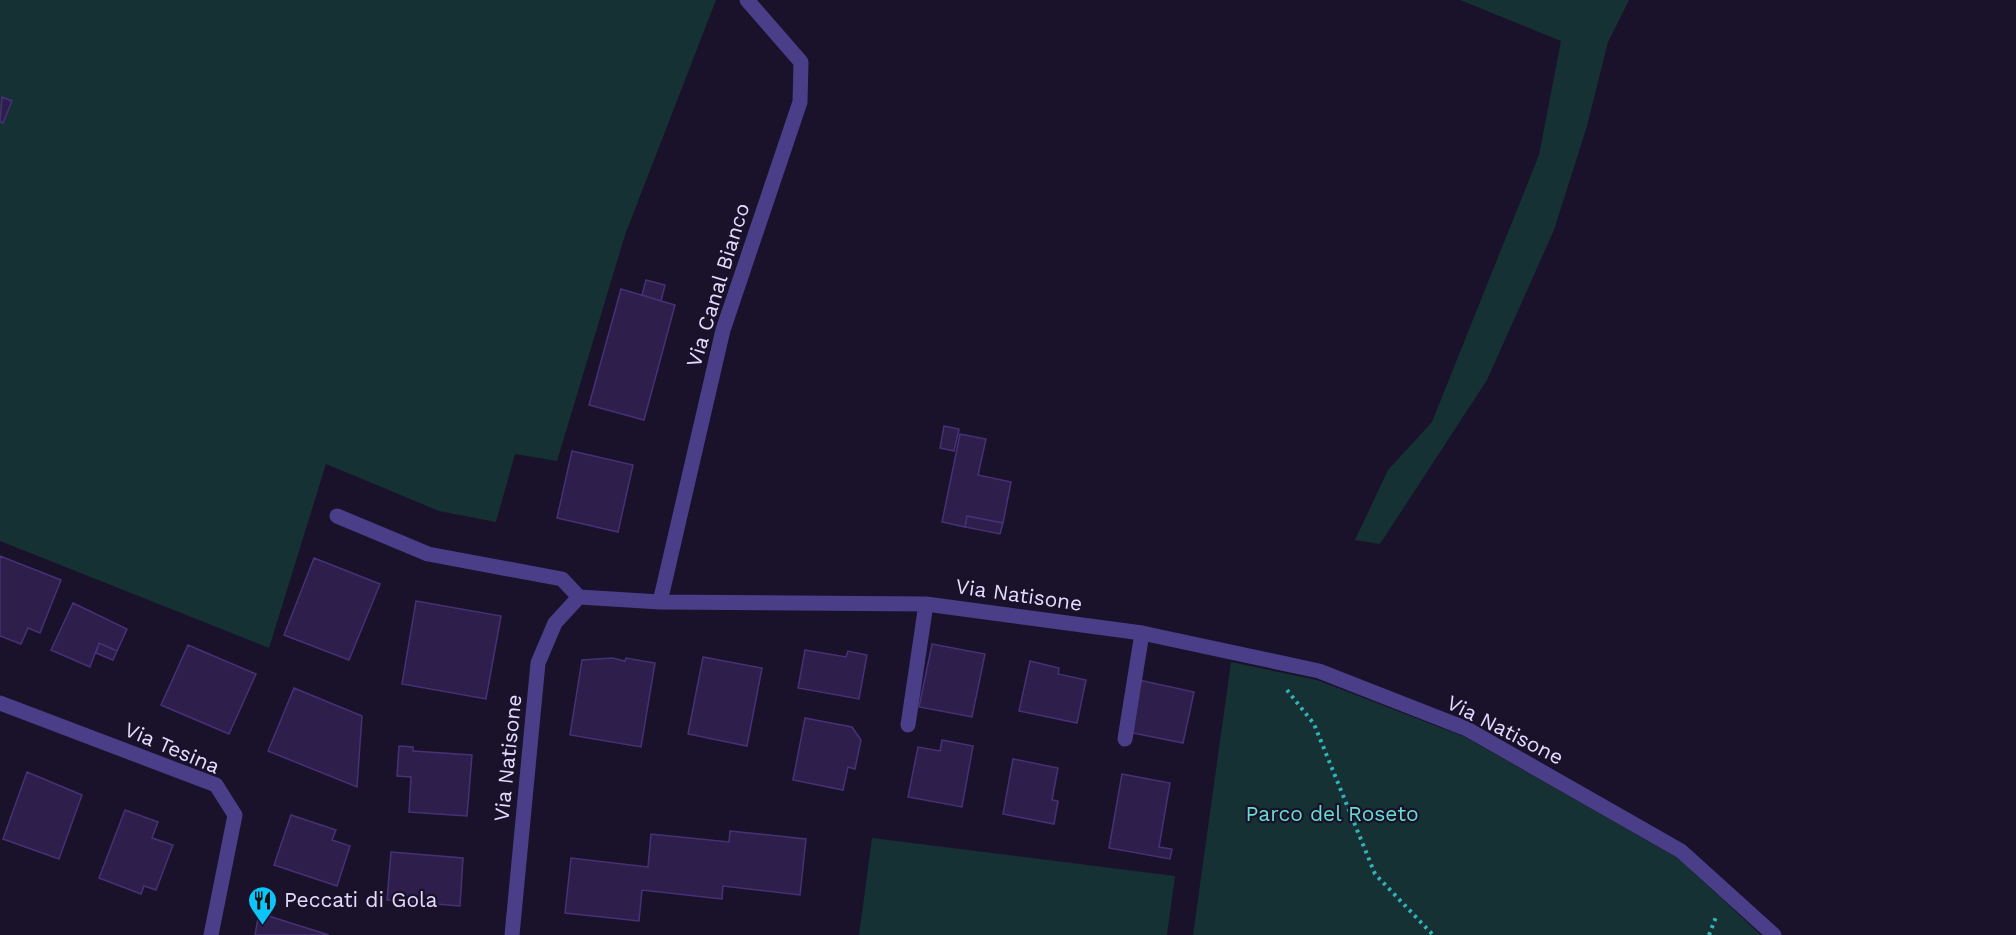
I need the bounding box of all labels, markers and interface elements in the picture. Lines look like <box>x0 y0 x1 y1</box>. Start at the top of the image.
street label: Via Canal Bianco <box>681 200 754 370</box>
street label: Via Natisone <box>954 573 1084 616</box>
street label: Via Natisone <box>1443 689 1568 770</box>
street label: Via Natisone <box>488 693 527 823</box>
street label: Via Tesina <box>121 716 224 779</box>
park label: Parco del Roseto <box>1245 801 1419 826</box>
restaurant icon: Peccati di Gola <box>247 884 279 926</box>
place label: Peccati di Gola <box>284 887 437 912</box>

